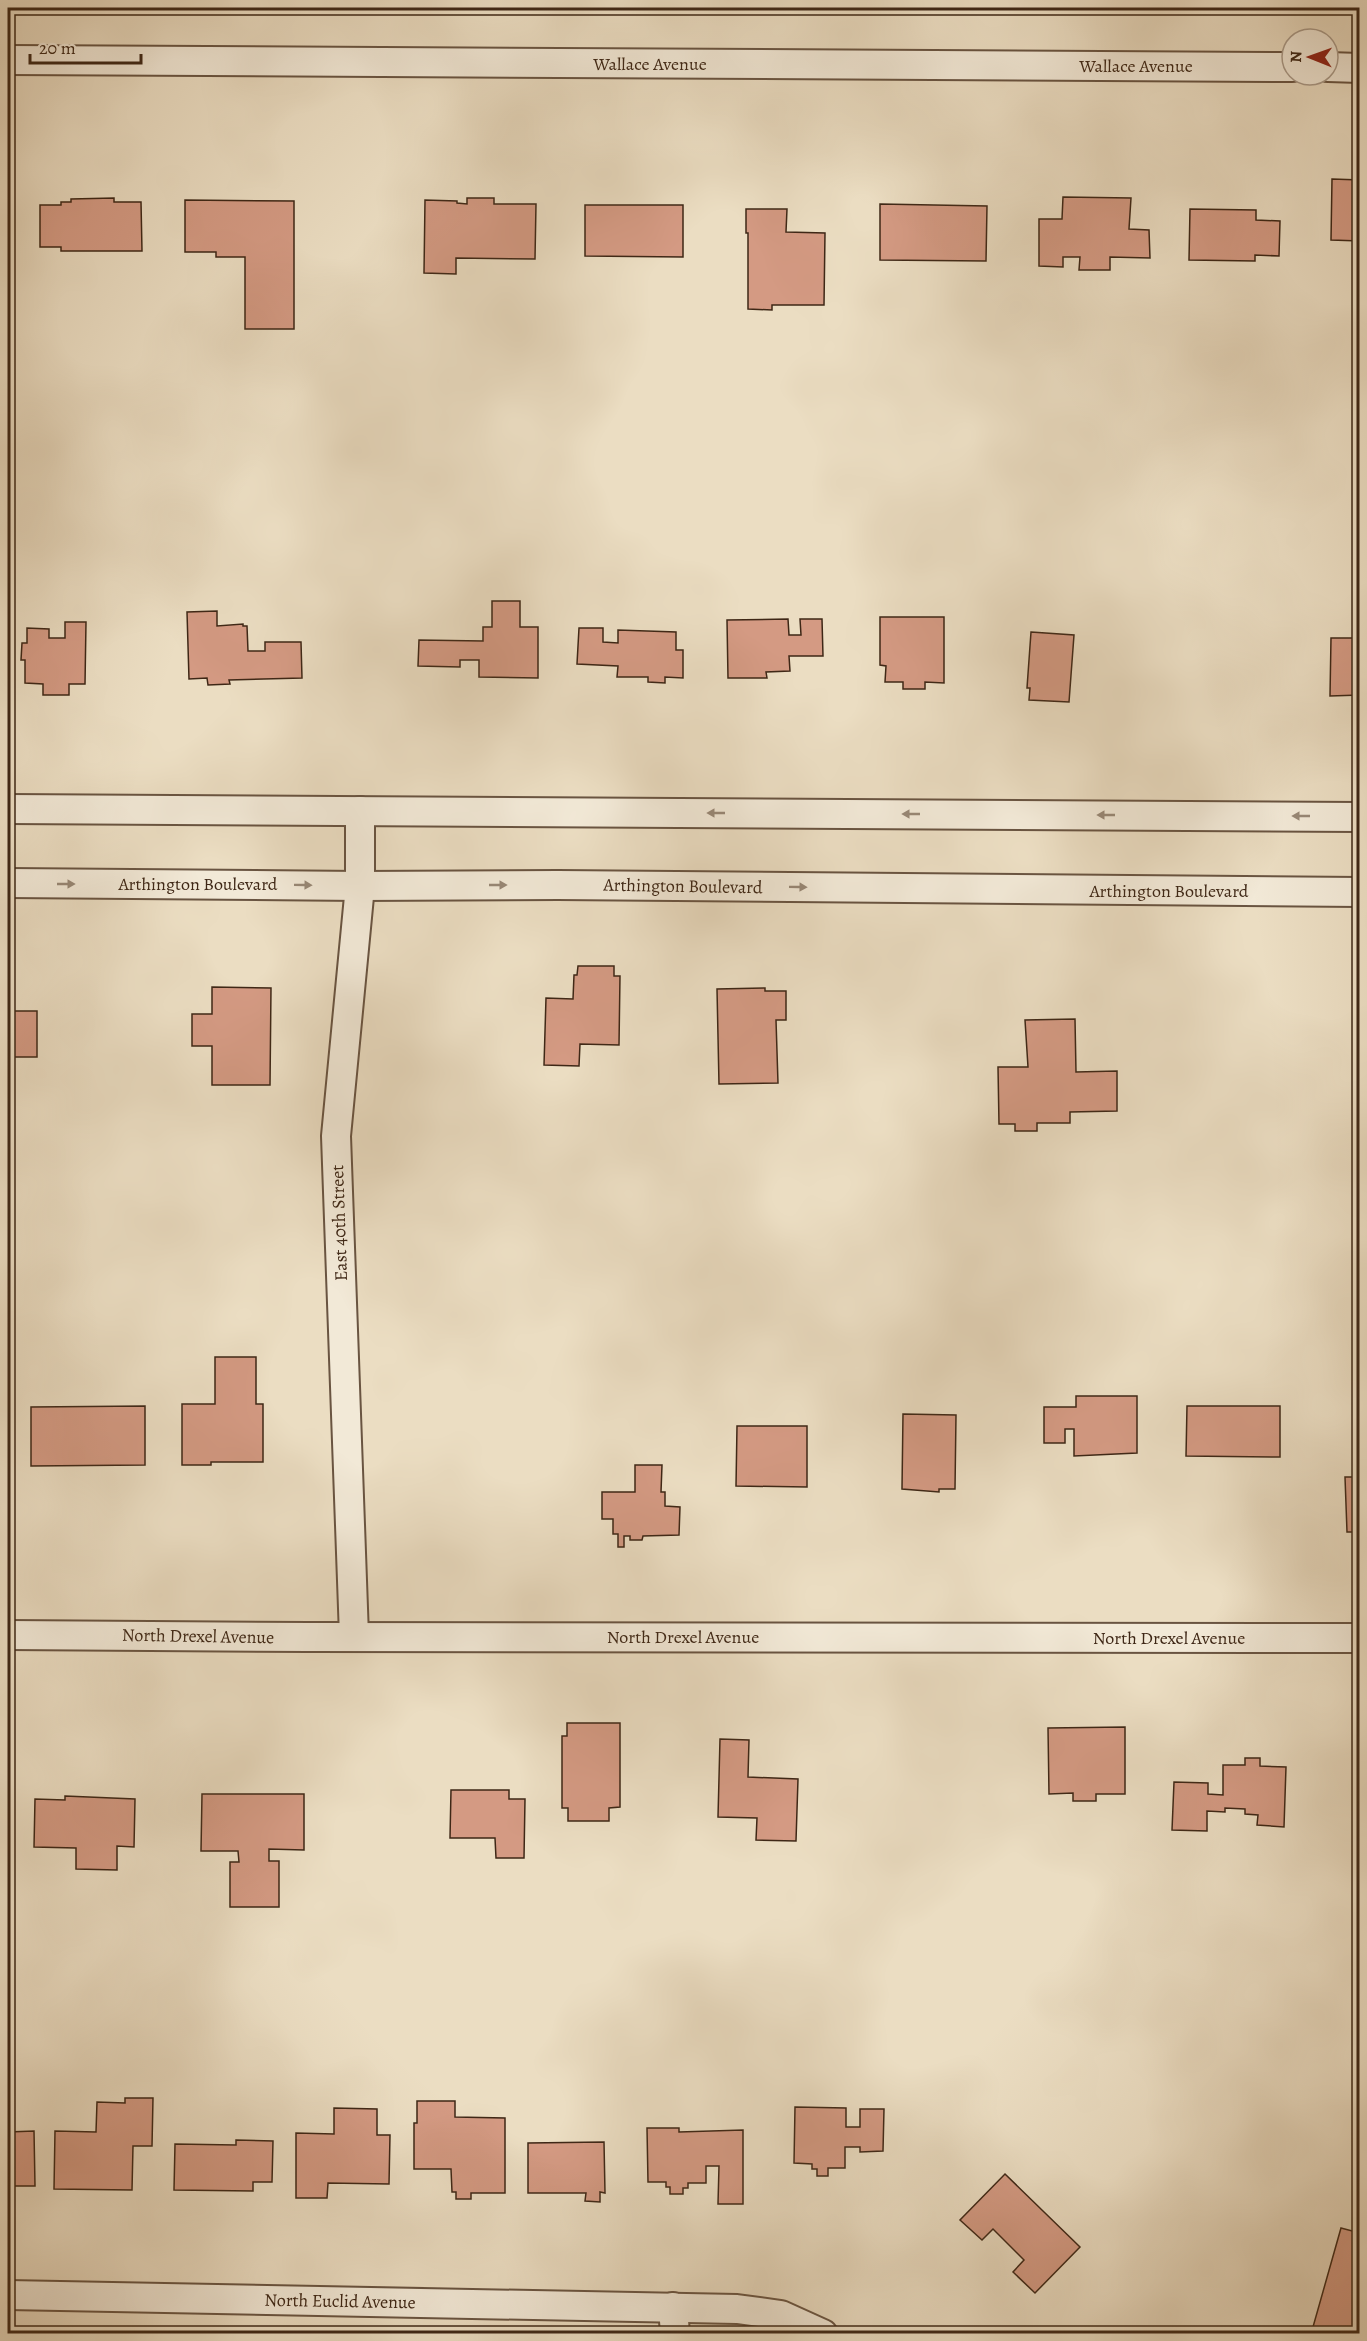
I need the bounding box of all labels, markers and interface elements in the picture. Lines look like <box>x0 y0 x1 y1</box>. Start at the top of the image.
scale bar <box>30 27 141 65</box>
north arrow <box>1280 27 1340 87</box>
text: 20 m <box>39 36 76 60</box>
text: N <box>1285 50 1307 63</box>
street label: Wallace Avenue <box>592 52 707 76</box>
street label: Wallace Avenue <box>1078 54 1193 78</box>
one-way arrow <box>707 808 726 818</box>
one-way arrow <box>902 809 921 819</box>
one-way arrow <box>1097 810 1116 820</box>
one-way arrow <box>1292 812 1311 821</box>
street label: Arthington Boulevard <box>117 872 278 896</box>
street label: Arthington Boulevard <box>602 873 763 899</box>
one-way arrow <box>56 879 75 889</box>
street label: Arthington Boulevard <box>1088 879 1249 903</box>
one-way arrow <box>293 880 312 890</box>
one-way arrow <box>488 880 507 890</box>
one-way arrow <box>788 882 807 892</box>
street label: East 40th Street <box>325 1164 353 1282</box>
street label: North Drexel Avenue <box>122 1623 274 1649</box>
street label: North Drexel Avenue <box>607 1625 759 1649</box>
street label: North Drexel Avenue <box>1093 1626 1245 1650</box>
street label: North Euclid Avenue <box>264 2288 416 2314</box>

